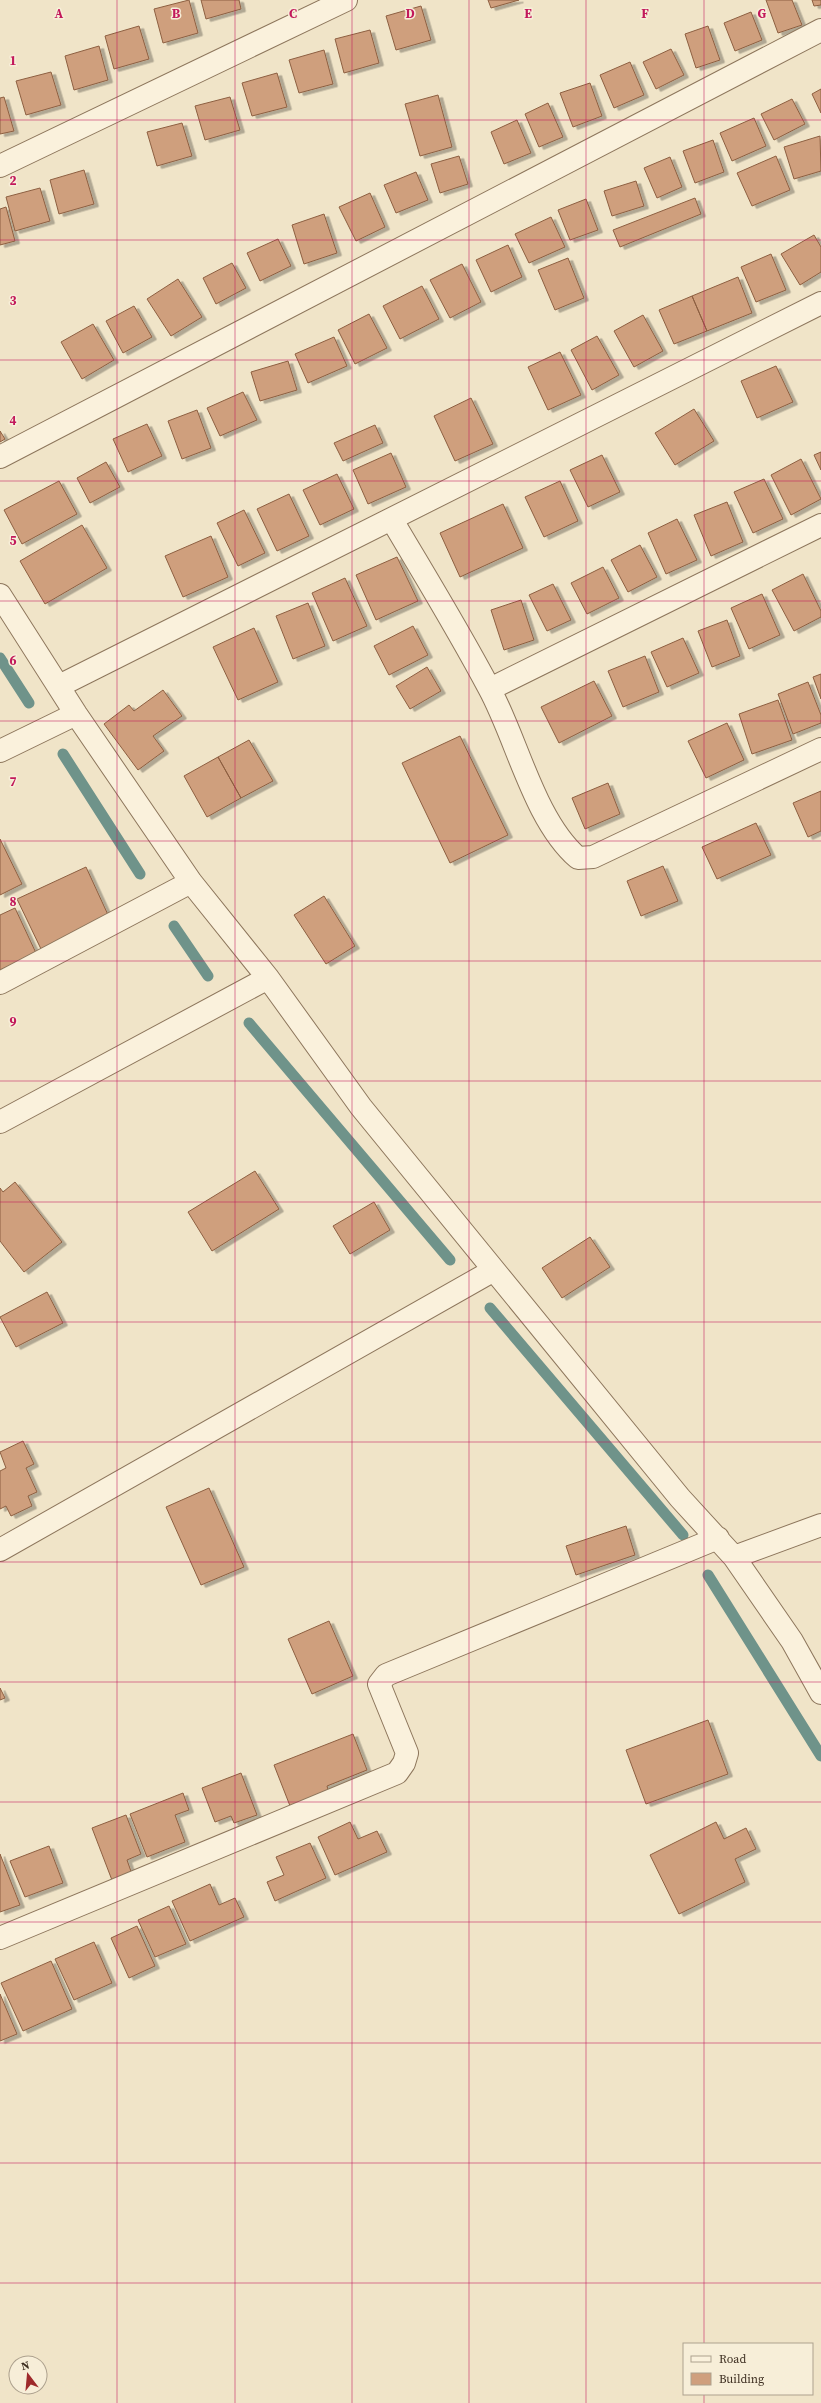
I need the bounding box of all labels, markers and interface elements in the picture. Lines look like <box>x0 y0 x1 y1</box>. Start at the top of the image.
text: A <box>55 5 64 22</box>
text: B <box>172 5 181 22</box>
text: C <box>289 5 297 22</box>
text: D <box>405 5 415 22</box>
text: E <box>524 5 532 22</box>
text: F <box>641 5 649 22</box>
text: G <box>758 5 767 22</box>
text: 1 <box>9 52 17 69</box>
text: 2 <box>9 172 17 189</box>
text: 3 <box>9 292 17 309</box>
text: 4 <box>9 412 17 429</box>
text: 5 <box>9 532 17 549</box>
text: 6 <box>9 652 17 669</box>
text: 7 <box>9 773 17 790</box>
text: 8 <box>9 893 17 910</box>
text: 9 <box>9 1013 17 1030</box>
legend <box>683 2343 813 2395</box>
text: Road <box>719 2351 746 2367</box>
north arrow <box>8 2355 48 2395</box>
text: N <box>19 2358 31 2374</box>
text: Building <box>719 2371 764 2387</box>

